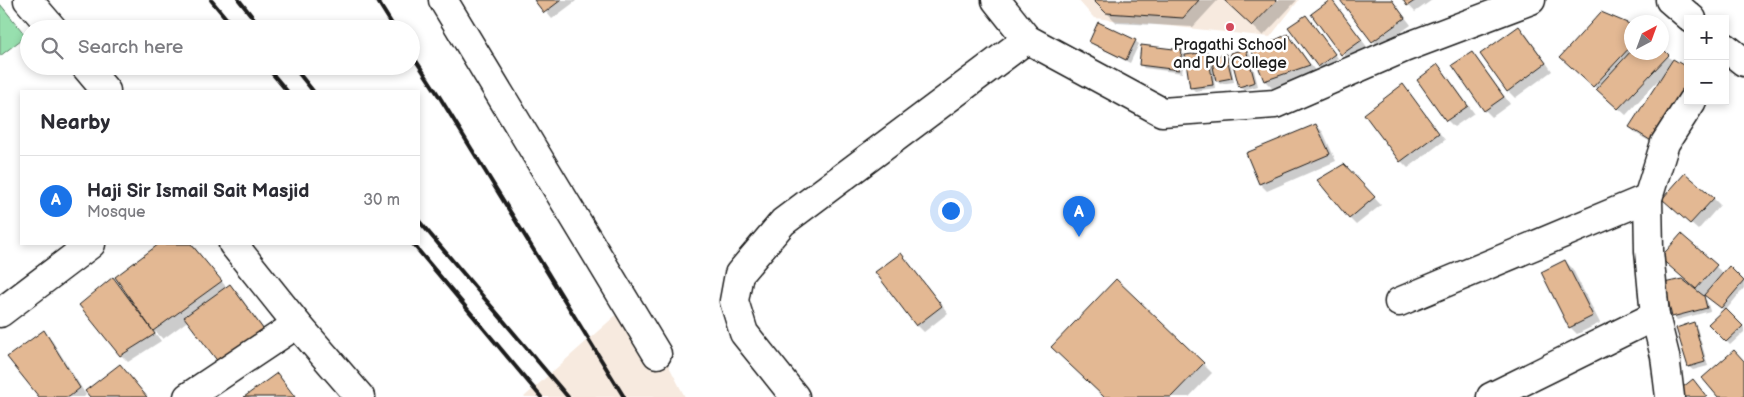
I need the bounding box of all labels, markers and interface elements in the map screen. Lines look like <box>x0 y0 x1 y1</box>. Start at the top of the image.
north arrow <box>1624 15 1669 60</box>
map controls <box>1684 15 1729 105</box>
button: + <box>1684 15 1729 60</box>
search box <box>20 20 420 75</box>
marker: Pragathi School and PU College <box>1224 21 1236 33</box>
icon: search <box>38 34 66 62</box>
text: Search here <box>78 36 183 59</box>
place label: Pragathi School and PU College <box>1173 36 1287 73</box>
button: − <box>1684 60 1729 105</box>
text: Nearby <box>40 110 110 135</box>
text: Haji Sir Ismail Sait Masjid <box>87 180 309 203</box>
text: A <box>51 191 61 210</box>
text: 30 m <box>363 191 400 210</box>
pin: A <box>1063 196 1095 237</box>
your location <box>938 198 964 224</box>
text: Mosque <box>87 203 146 222</box>

